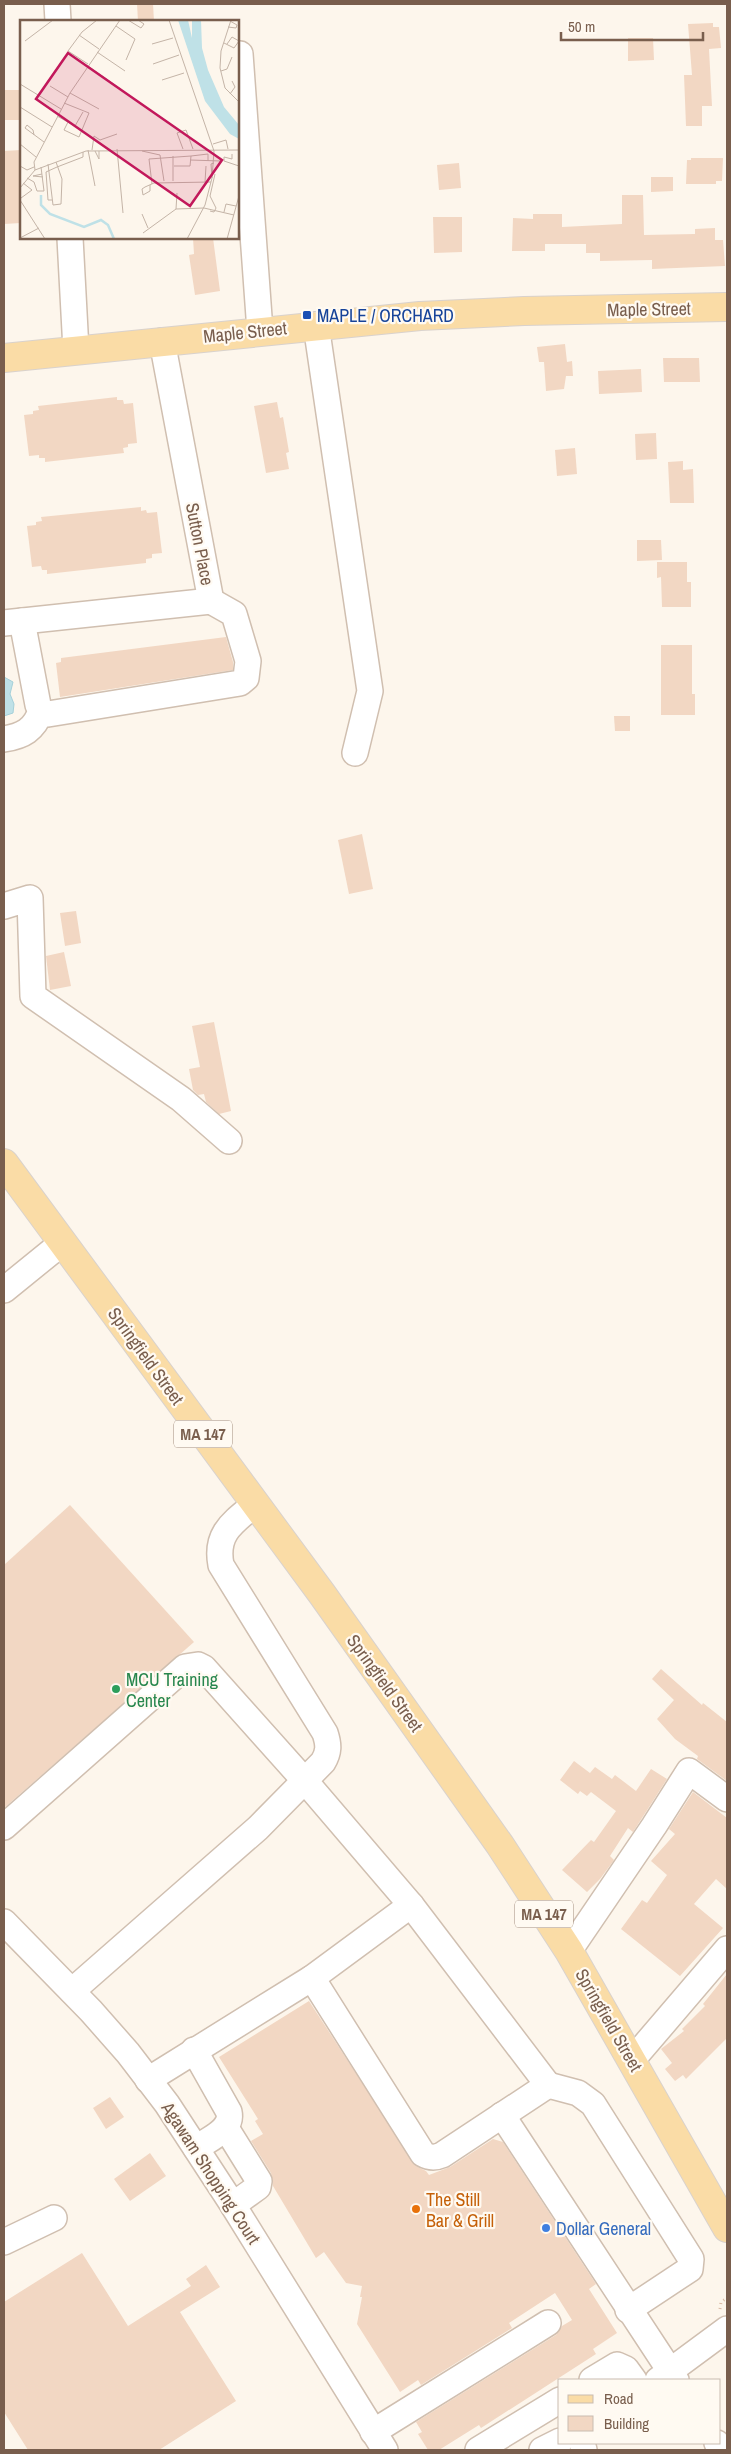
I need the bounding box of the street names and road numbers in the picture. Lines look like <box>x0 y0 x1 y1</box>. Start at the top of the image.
street label: Maple Street <box>607 296 691 322</box>
street label: Maple Street <box>202 315 288 349</box>
street label: Sutton Place <box>180 501 220 587</box>
street label: Springfield Street <box>102 1302 190 1410</box>
road number: MA 147 <box>174 1420 232 1448</box>
street label: Springfield Street <box>341 1629 429 1737</box>
road number: MA 147 <box>515 1900 573 1928</box>
street label: Springfield Street <box>569 1964 649 2076</box>
street label: Agawam Shopping Court <box>155 2096 266 2249</box>

